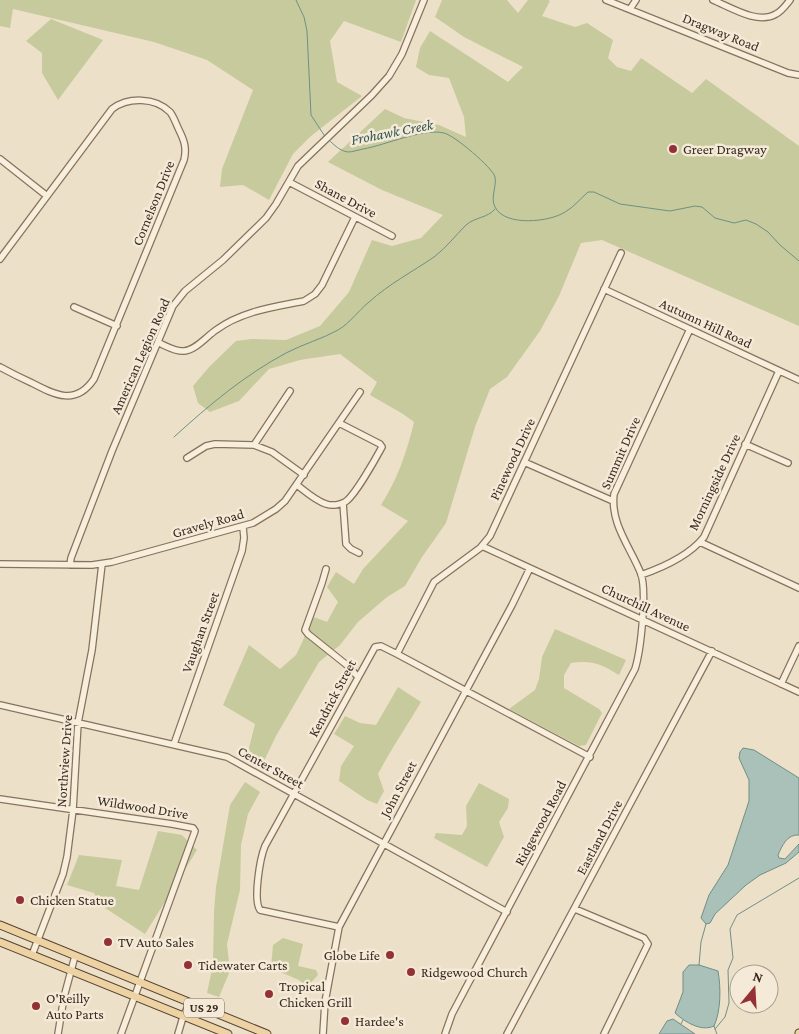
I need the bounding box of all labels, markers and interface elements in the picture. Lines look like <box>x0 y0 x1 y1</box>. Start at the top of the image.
street label: Dragway Road <box>680 9 762 55</box>
water label: Frohawk Creek <box>349 116 436 148</box>
place label: Greer Dragway <box>683 141 767 157</box>
marker: Greer Dragway <box>667 143 679 155</box>
street label: Cornelson Drive <box>129 158 177 248</box>
street label: Shane Drive <box>313 175 379 221</box>
street label: American Legion Road <box>107 295 173 417</box>
street label: Autumn Hill Road <box>657 295 755 352</box>
street label: Summit Drive <box>597 414 643 492</box>
street label: Pinewood Drive <box>486 415 538 503</box>
street label: Morningside Drive <box>685 431 743 533</box>
street label: Gravely Road <box>170 505 246 541</box>
street label: Churchill Avenue <box>599 579 693 635</box>
street label: Vaughan Street <box>178 589 222 675</box>
street label: Kendrick Street <box>305 656 359 739</box>
street label: Northview Drive <box>53 714 75 808</box>
street label: Center Street <box>235 742 307 792</box>
street label: John Street <box>376 758 420 822</box>
street label: Ridgewood Road <box>511 777 569 868</box>
street label: Wildwood Drive <box>96 792 190 822</box>
street label: Eastland Drive <box>573 797 625 877</box>
place label: Chicken Statue <box>30 892 114 908</box>
marker: Chicken Statue <box>14 894 26 906</box>
place label: TV Auto Sales <box>118 934 194 950</box>
marker: TV Auto Sales <box>102 936 114 948</box>
place label: Globe Life <box>324 947 380 963</box>
marker: Globe Life <box>384 949 396 961</box>
place label: Tidewater Carts <box>198 957 287 973</box>
marker: Tidewater Carts <box>182 959 194 971</box>
place label: Ridgewood Church <box>421 964 528 980</box>
north arrow <box>729 964 779 1014</box>
marker: Ridgewood Church <box>405 966 417 978</box>
text: N <box>751 968 765 986</box>
place label: Tropical Chicken Grill <box>279 978 352 1010</box>
marker: Tropical Chicken Grill <box>263 988 275 1000</box>
place label: O'Reilly Auto Parts <box>46 990 104 1022</box>
road number: US 29 <box>184 998 224 1018</box>
marker: O'Reilly Auto Parts <box>30 1000 42 1012</box>
place label: Hardee's <box>355 1013 404 1029</box>
marker: Hardee's <box>339 1015 351 1027</box>

